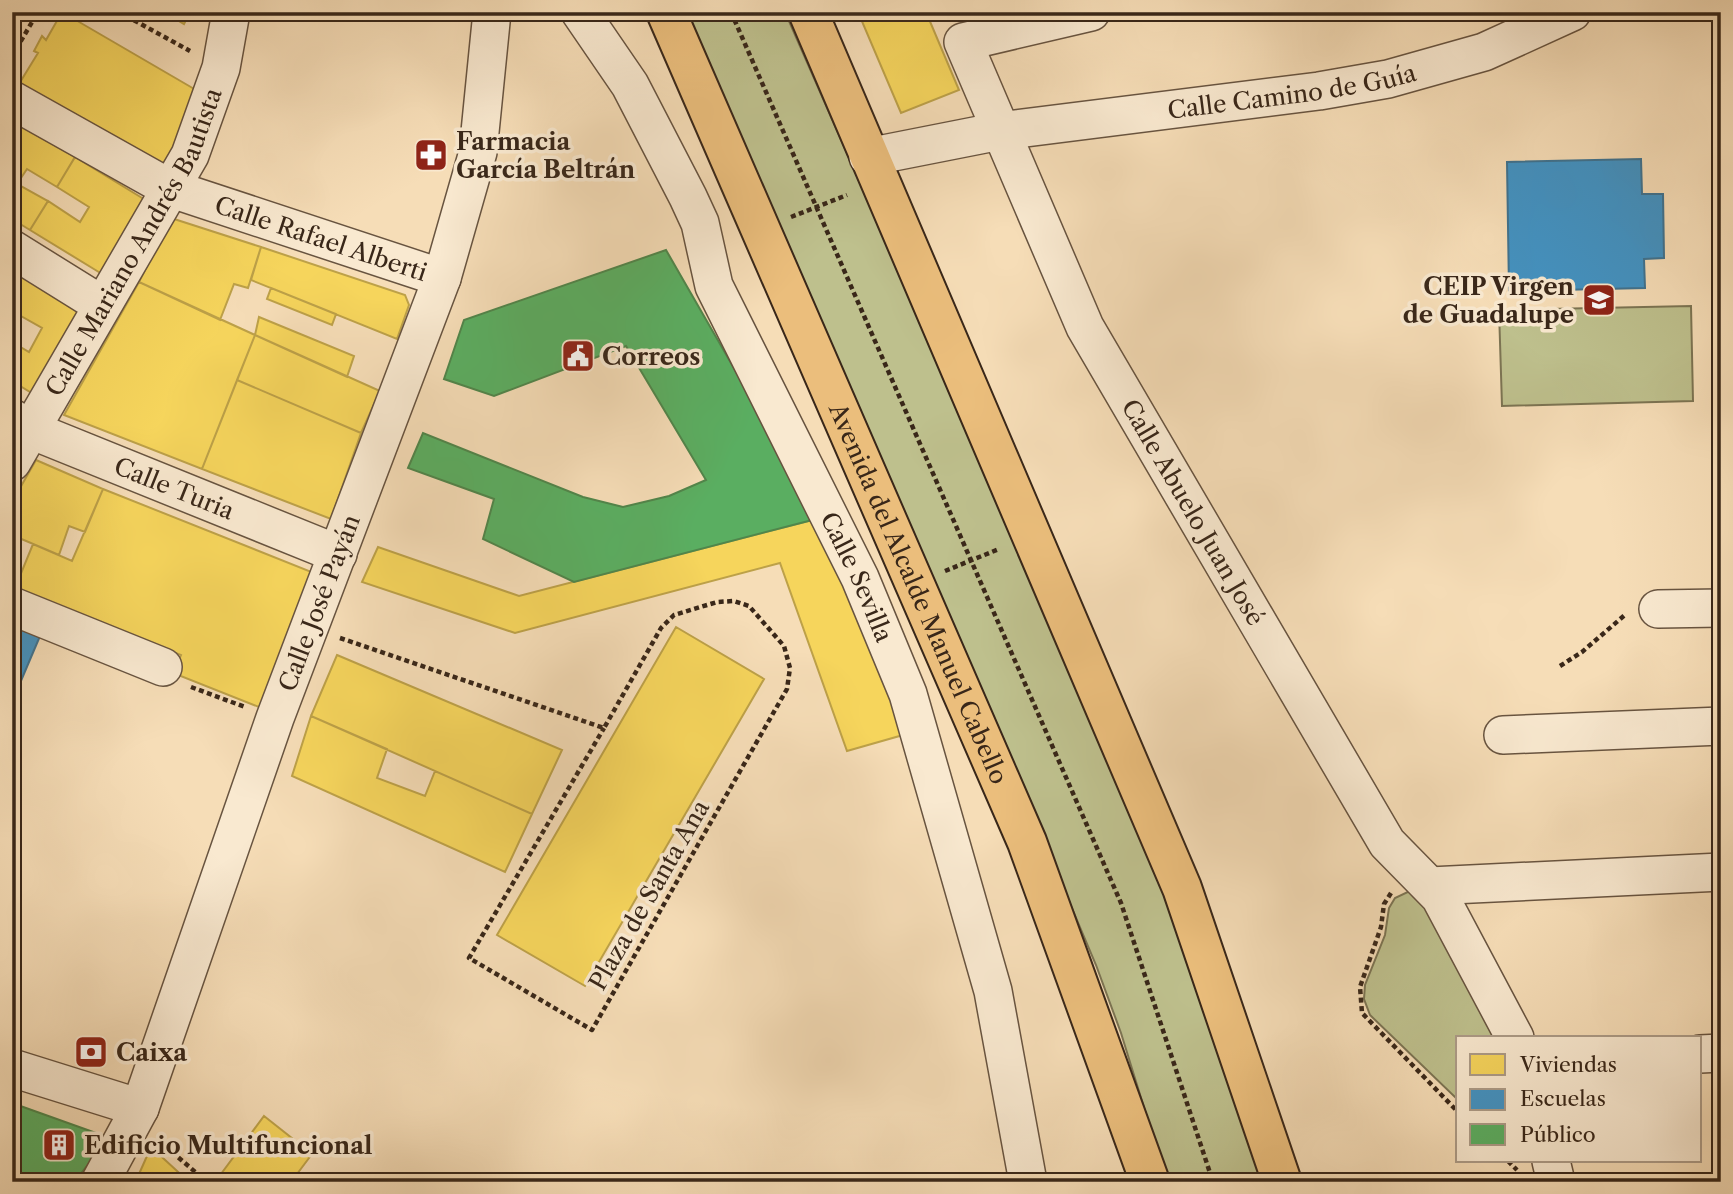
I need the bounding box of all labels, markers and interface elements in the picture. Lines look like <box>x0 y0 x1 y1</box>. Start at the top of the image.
street label: Calle Camino de Guía <box>1166 57 1420 124</box>
street label: Calle Mariano Andrés Bautista <box>39 84 227 401</box>
place label: Farmacia García Beltrán <box>456 127 636 184</box>
pharmacy icon: Farmacia García Beltrán <box>412 136 450 174</box>
street label: Calle Rafael Alberti <box>211 190 431 287</box>
place label: CEIP Virgen de Guadalupe <box>1403 272 1575 329</box>
school or university icon: CEIP Virgen de Guadalupe <box>1580 281 1618 319</box>
public building icon: Correos <box>559 337 597 375</box>
place label: Correos <box>602 342 701 371</box>
street label: Calle Abuelo Juan José <box>1116 394 1271 630</box>
street label: Avenida del Alcalde Manuel Cabello <box>823 398 1014 788</box>
street label: Calle Turia <box>110 451 239 525</box>
street label: Calle Sevilla <box>815 507 899 646</box>
street label: Calle José Payán <box>272 510 365 695</box>
street label: Plaza de Santa Ana <box>583 794 715 995</box>
bank icon: Caixa <box>72 1033 110 1071</box>
legend <box>1456 1036 1702 1162</box>
place label: Caixa <box>116 1038 188 1067</box>
text: Viviendas <box>1519 1052 1617 1077</box>
text: Escuelas <box>1520 1086 1606 1111</box>
text: Público <box>1520 1122 1596 1147</box>
building icon: Edificio Multifuncional <box>40 1126 78 1164</box>
place label: Edificio Multifuncional <box>84 1131 373 1160</box>

